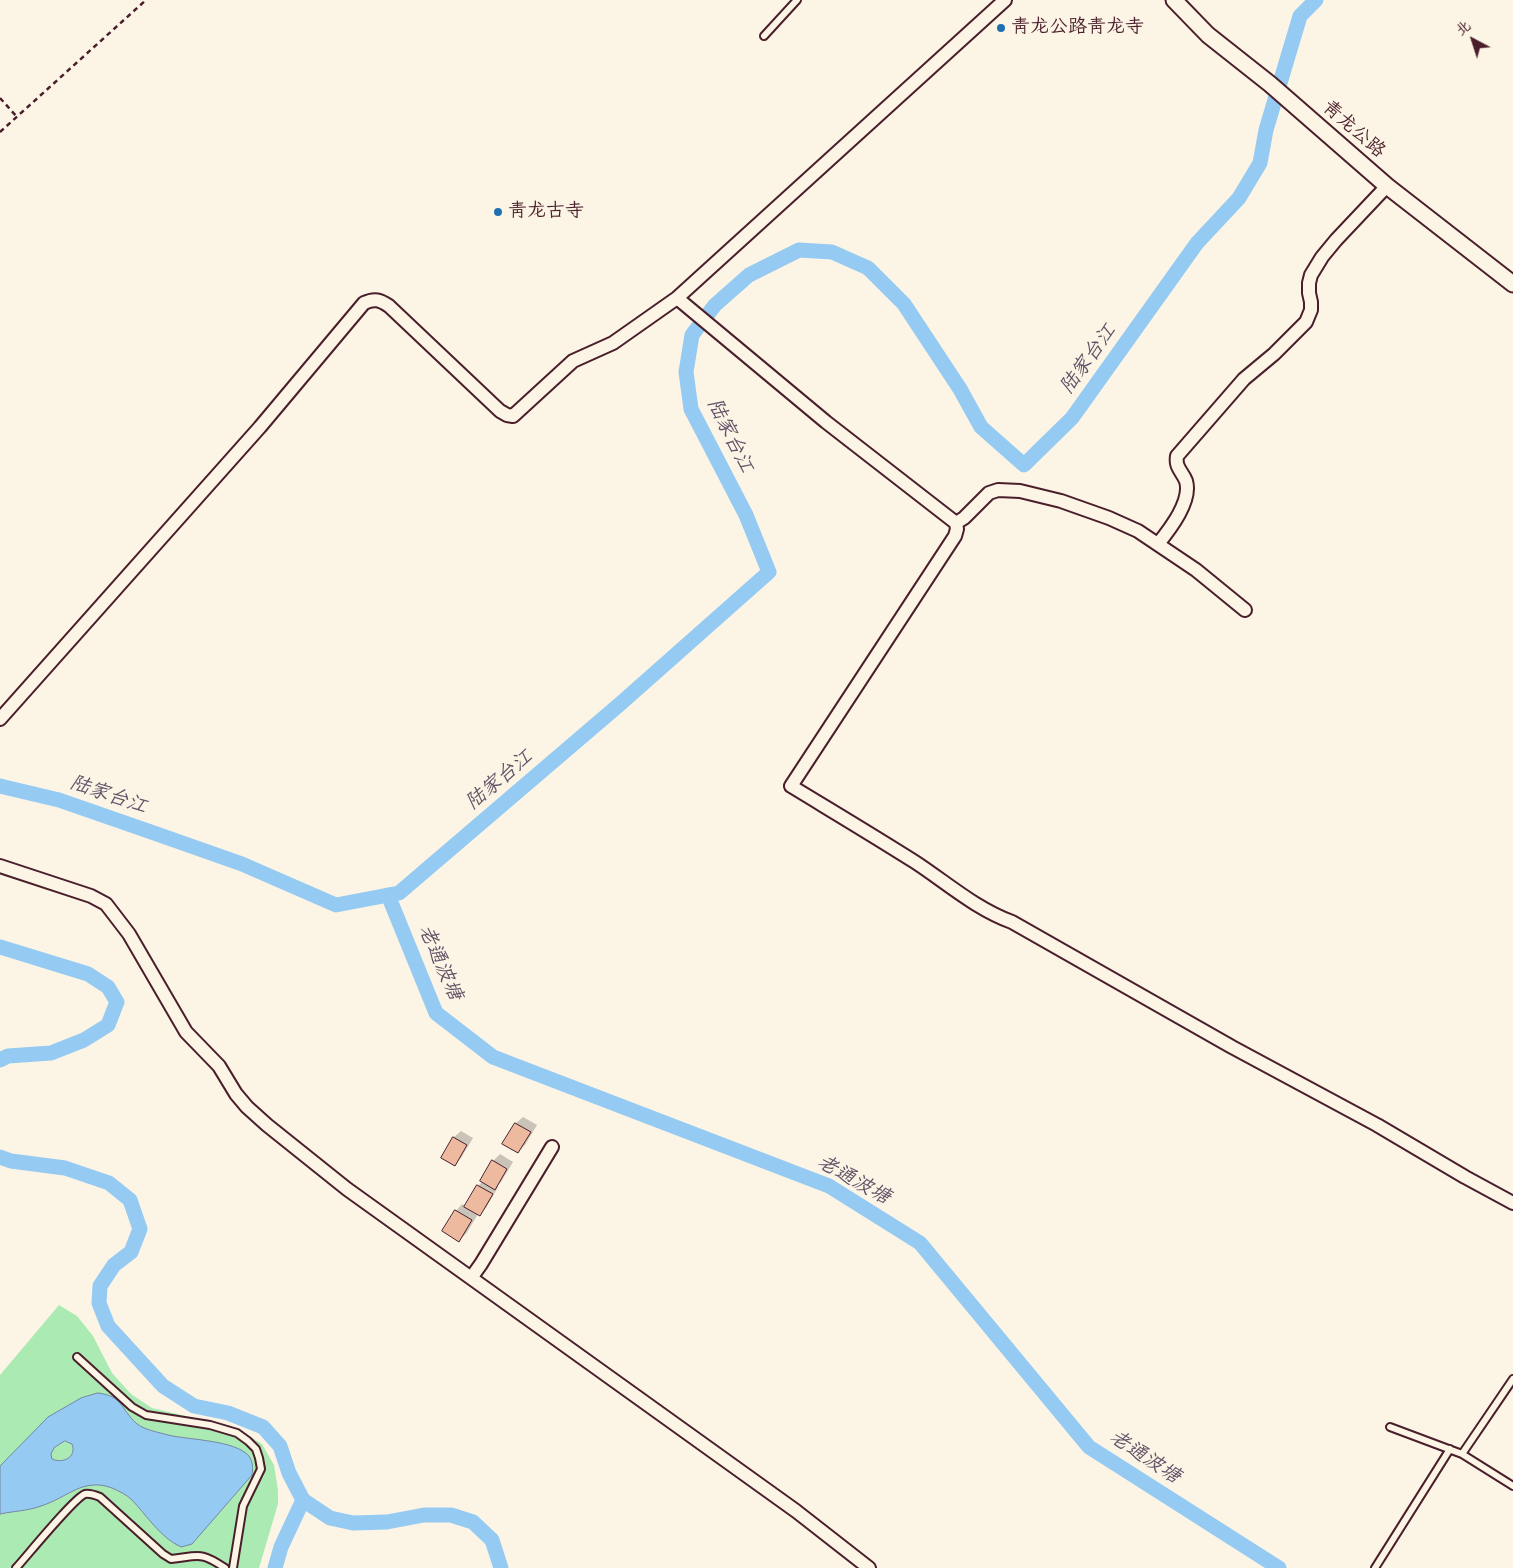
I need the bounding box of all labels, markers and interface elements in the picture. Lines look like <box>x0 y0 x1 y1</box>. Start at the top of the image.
north arrow <box>1448 15 1498 65</box>
text: 北 <box>1452 16 1475 41</box>
place label: 青龙公路青龙寺 <box>1011 17 1144 39</box>
marker: 青龙公路青龙寺 <box>995 22 1007 34</box>
street label: 青龙公路 <box>1317 96 1389 164</box>
place label: 青龙古寺 <box>508 201 584 223</box>
marker: 青龙古寺 <box>492 206 504 218</box>
water label: 陆家台江 <box>1056 321 1122 399</box>
water label: 陆家台江 <box>701 395 757 477</box>
water label: 陆家台江 <box>462 746 538 816</box>
water label: 陆家台江 <box>66 772 150 820</box>
water label: 老通波塘 <box>412 922 466 1004</box>
water label: 老通波塘 <box>812 1151 894 1211</box>
water label: 老通波塘 <box>1104 1426 1184 1490</box>

